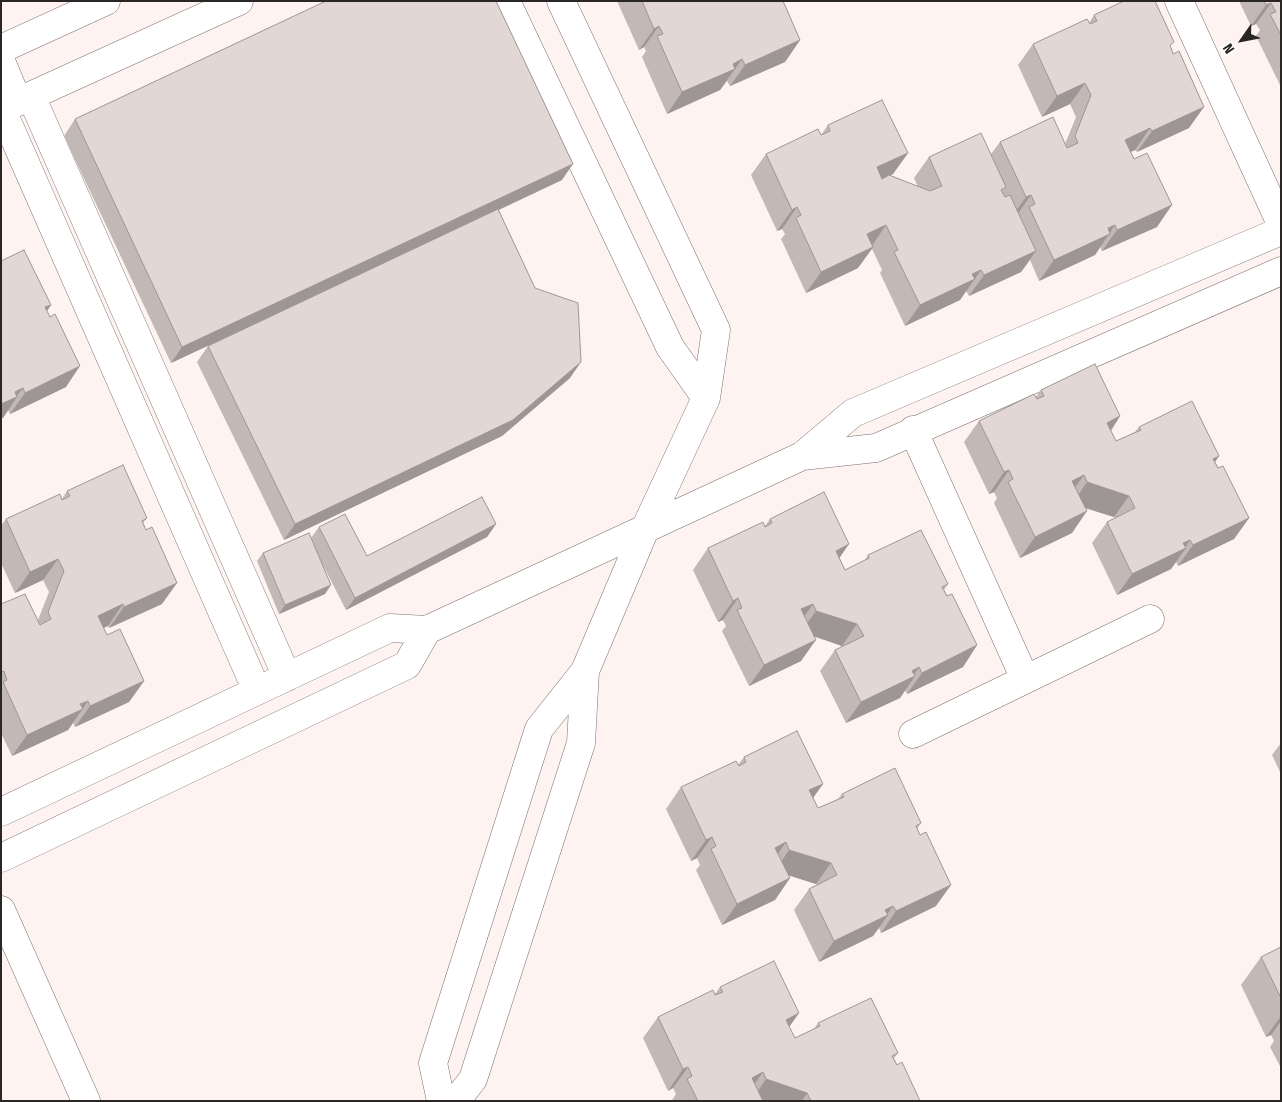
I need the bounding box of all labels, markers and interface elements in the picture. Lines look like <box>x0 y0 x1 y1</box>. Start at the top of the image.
north arrow <box>1217 15 1267 65</box>
text: N <box>1220 40 1238 57</box>

